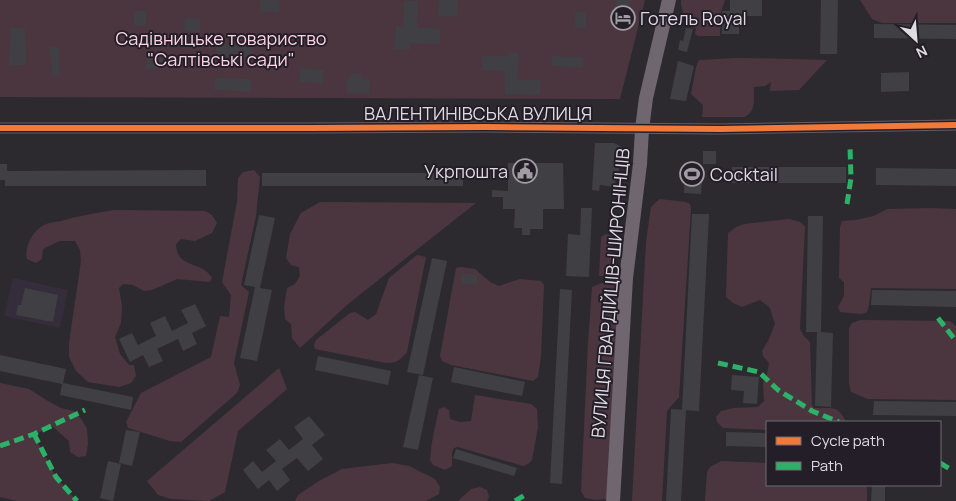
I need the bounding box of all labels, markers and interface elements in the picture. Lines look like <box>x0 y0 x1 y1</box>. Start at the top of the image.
hotel icon: Готель Royal <box>610 5 636 31</box>
place label: Готель Royal <box>640 6 747 30</box>
north arrow <box>891 15 941 65</box>
park label: Садівницьке товариство "Салтівські сади" <box>115 26 327 71</box>
text: N <box>913 41 931 63</box>
street label: ВАЛЕНТИНІВСЬКА ВУЛИЦЯ <box>364 101 592 125</box>
street label: ВУЛИЦЯ ГВАРДІЙЦІВ-ШИРОНІНЦІВ <box>585 147 635 439</box>
public building icon: Укрпошта <box>512 158 538 184</box>
place label: Укрпошта <box>424 159 508 183</box>
sports icon: Cocktail <box>679 161 705 187</box>
place label: Cocktail <box>710 162 778 186</box>
legend <box>766 421 941 486</box>
text: Cycle path <box>811 430 885 451</box>
text: Path <box>811 455 843 476</box>

